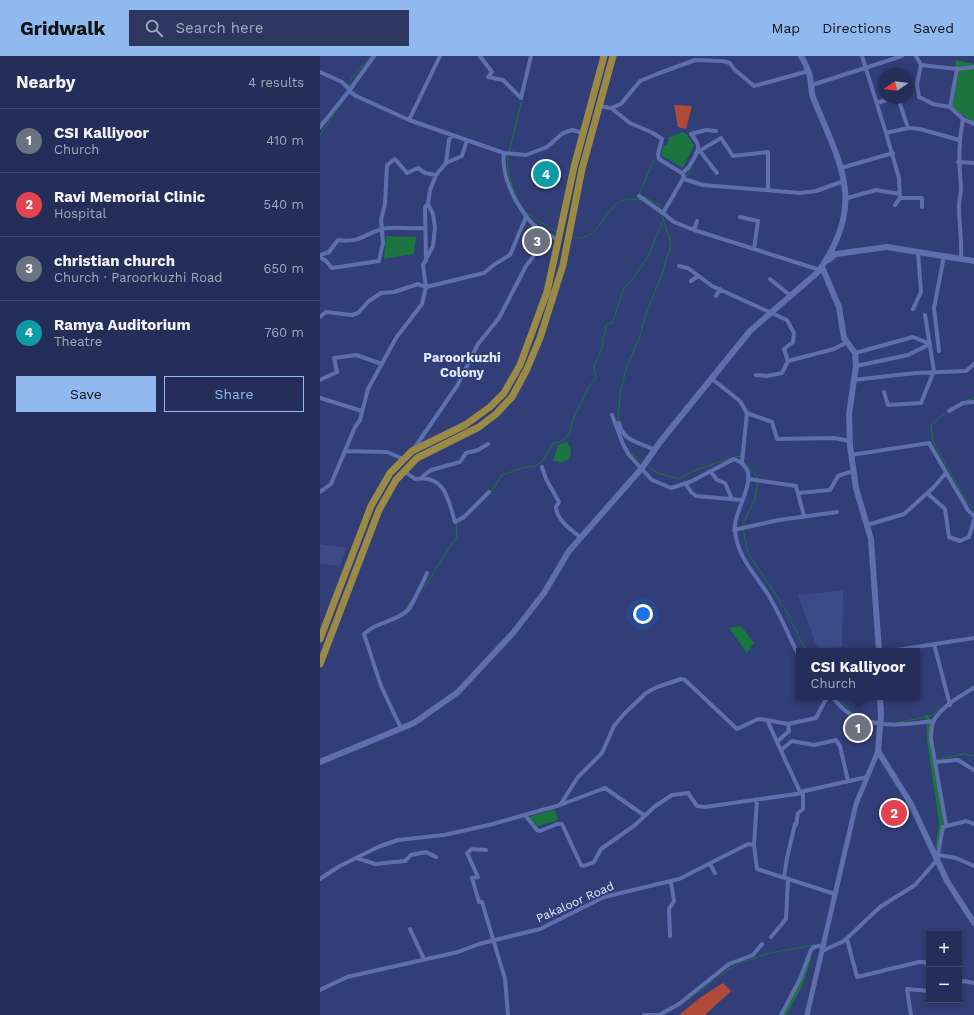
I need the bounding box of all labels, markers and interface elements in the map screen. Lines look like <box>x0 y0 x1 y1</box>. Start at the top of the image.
search box <box>129 10 409 46</box>
text: Gridwalk <box>20 17 105 40</box>
icon: search <box>143 17 165 39</box>
text: Search here <box>175 19 263 37</box>
text: Map <box>772 20 800 36</box>
text: Directions <box>822 20 891 36</box>
text: Saved <box>913 20 954 36</box>
north arrow <box>878 68 914 104</box>
text: Nearby <box>16 72 75 92</box>
text: 4 results <box>248 75 304 90</box>
text: CSI Kalliyoor <box>54 124 149 142</box>
text: 1 <box>26 133 32 148</box>
text: 410 m <box>266 133 304 148</box>
text: Church <box>54 142 99 157</box>
pin: 4 <box>533 159 559 189</box>
text: Ravi Memorial Clinic <box>54 188 205 206</box>
text: 2 <box>25 197 33 212</box>
text: 540 m <box>264 197 304 212</box>
text: Hospital <box>54 206 106 221</box>
pin: 3 <box>524 226 550 256</box>
text: christian church <box>54 252 175 270</box>
text: 3 <box>25 261 33 276</box>
text: 650 m <box>264 261 304 276</box>
text: Church · Paroorkuzhi Road <box>54 270 223 285</box>
text: Ramya Auditorium <box>54 316 191 334</box>
text: 4 <box>25 325 33 340</box>
text: 760 m <box>264 325 304 340</box>
text: Theatre <box>54 334 102 349</box>
district label: Paroorkuzhi Colony <box>423 350 501 380</box>
button: Save <box>16 376 156 412</box>
button: Share <box>164 376 304 412</box>
your location <box>633 604 653 624</box>
popup <box>796 648 920 700</box>
text: CSI Kalliyoor <box>811 658 905 676</box>
text: Church <box>811 676 856 691</box>
pin: 1 <box>845 713 871 743</box>
pin: 2 <box>881 798 907 828</box>
street label: Pakaloor Road <box>534 879 616 925</box>
map controls <box>926 931 962 1003</box>
button: + <box>926 931 962 967</box>
button: − <box>926 967 962 1003</box>

